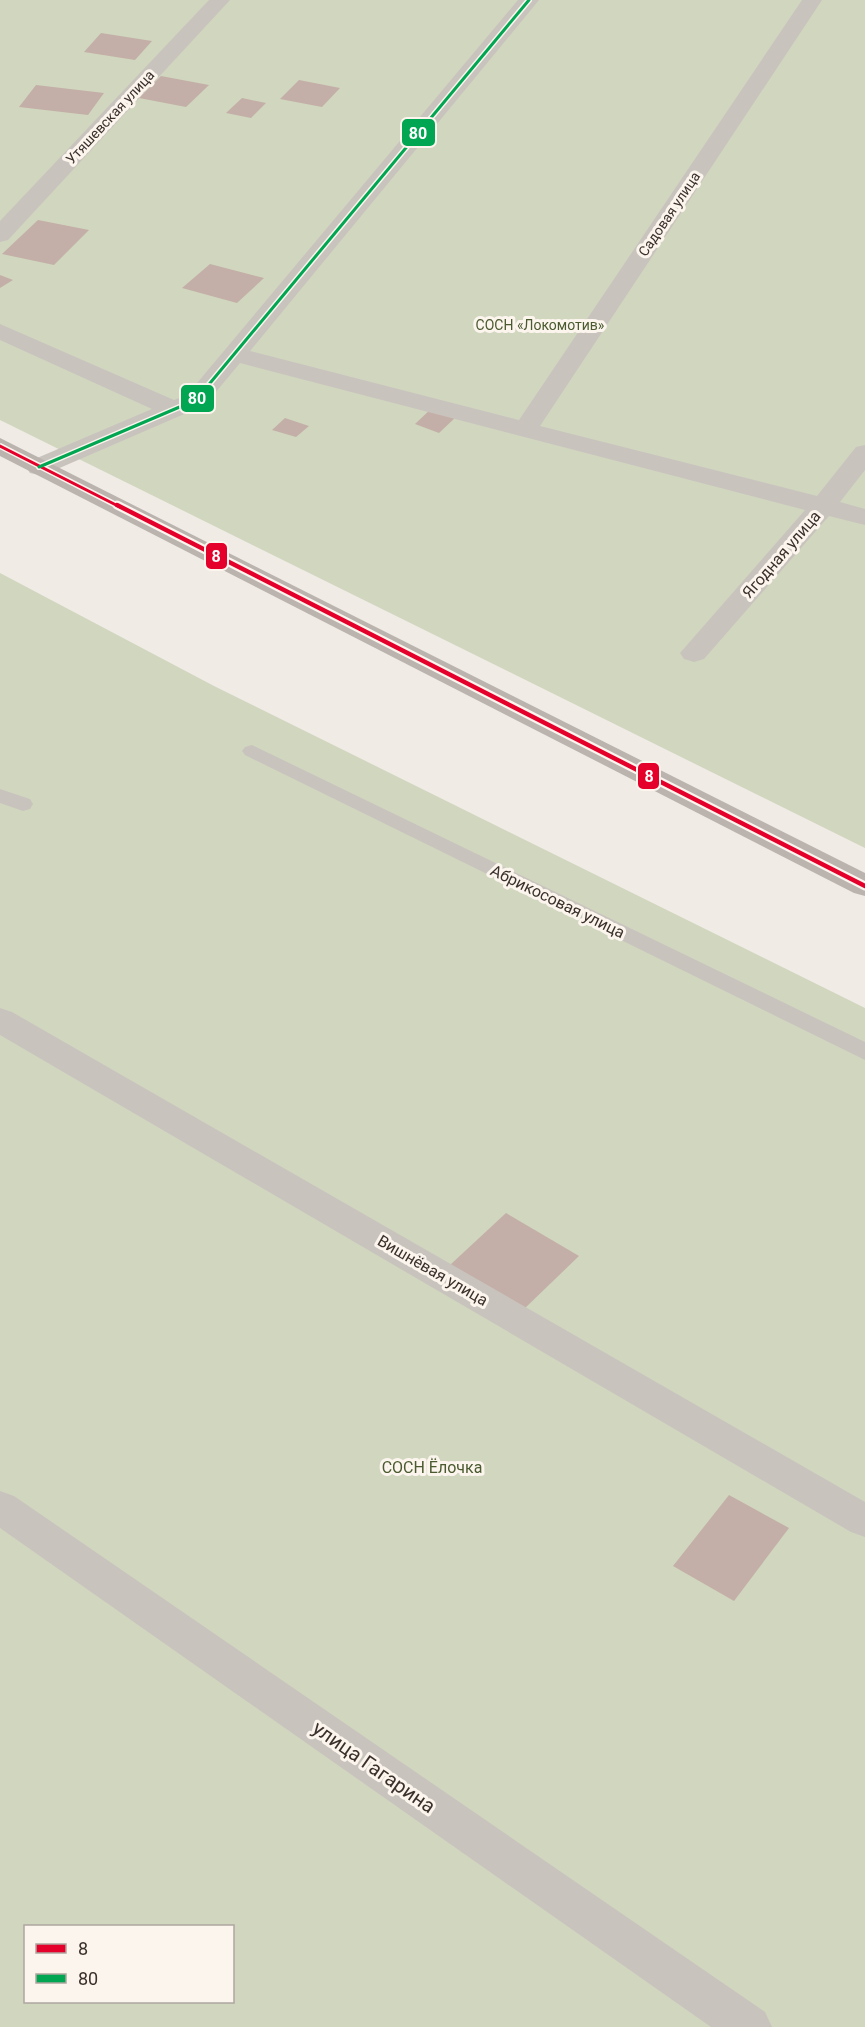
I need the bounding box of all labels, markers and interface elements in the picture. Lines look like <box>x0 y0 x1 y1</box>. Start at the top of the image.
street label: Утяшевская улица <box>63 67 157 167</box>
line badge: 80 <box>401 118 436 147</box>
text: 80 <box>409 124 427 143</box>
street label: Садовая улица <box>635 169 703 259</box>
park label: СОСН «Локомотив» <box>476 317 605 333</box>
line badge: 80 <box>180 384 215 413</box>
text: 80 <box>188 389 206 408</box>
street label: Ягодная улица <box>738 507 824 602</box>
line badge: 8 <box>205 542 228 570</box>
text: 8 <box>211 547 221 566</box>
line badge: 8 <box>637 762 660 790</box>
text: 8 <box>644 767 654 786</box>
street label: Абрикосовая улица <box>488 861 628 942</box>
street label: Вишнёвая улица <box>374 1231 491 1310</box>
park label: СОСН Ёлочка <box>382 1458 482 1477</box>
street label: улица Гагарина <box>308 1716 440 1818</box>
legend <box>24 1925 234 2003</box>
text: 8 <box>78 1938 88 1959</box>
text: 80 <box>78 1968 98 1989</box>

